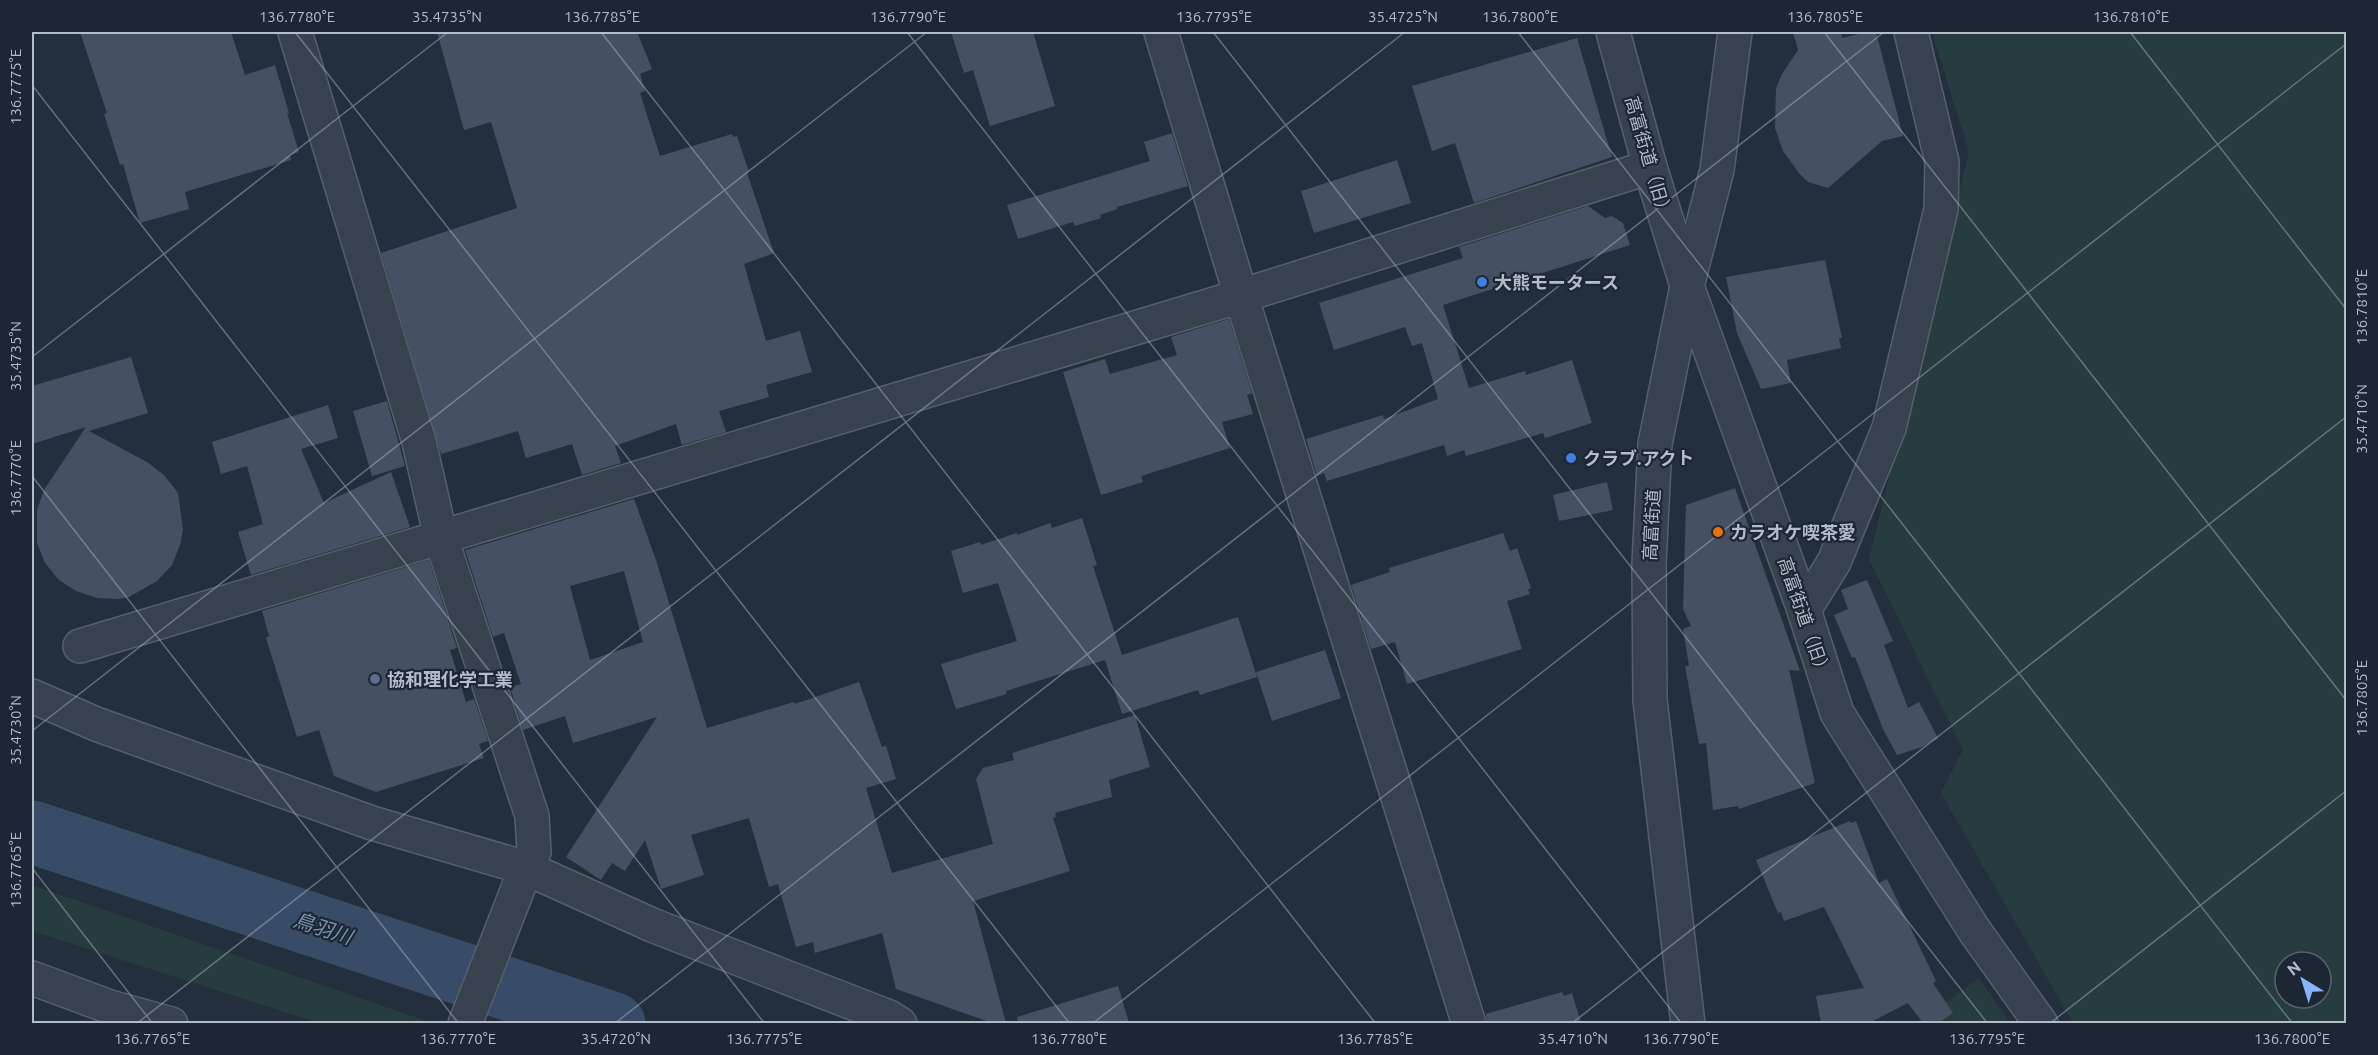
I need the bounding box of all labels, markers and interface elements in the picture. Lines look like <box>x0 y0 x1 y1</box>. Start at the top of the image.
text: 136.7780°E <box>259 8 335 25</box>
text: 35.4735°N <box>412 8 482 25</box>
text: 136.7785°E <box>564 8 640 25</box>
text: 136.7790°E <box>870 8 946 25</box>
text: 136.7795°E <box>1176 8 1252 25</box>
text: 35.4725°N <box>1368 8 1438 25</box>
text: 136.7800°E <box>1482 8 1558 25</box>
text: 136.7805°E <box>1787 8 1863 25</box>
text: 136.7810°E <box>2093 8 2169 25</box>
text: 136.7775°E <box>7 49 24 125</box>
street label: 高富街道（旧） <box>1622 94 1676 220</box>
text: 136.7810°E <box>2353 269 2370 345</box>
place label: 大熊モータース <box>1494 272 1619 292</box>
marker: 大熊モータース <box>1475 275 1489 289</box>
text: 35.4735°N <box>7 321 24 391</box>
text: 35.4710°N <box>2353 384 2370 454</box>
text: 136.7770°E <box>7 440 24 516</box>
place label: クラブ.アクト <box>1583 448 1695 468</box>
marker: クラブ.アクト <box>1564 451 1578 465</box>
street label: 高富街道 <box>1639 489 1663 561</box>
place label: カラオケ喫茶愛 <box>1730 522 1856 542</box>
marker: カラオケ喫茶愛 <box>1711 525 1725 539</box>
street label: 高富街道（旧） <box>1775 554 1835 680</box>
text: 136.7805°E <box>2353 660 2370 736</box>
place label: 協和理化学工業 <box>387 669 513 689</box>
marker: 協和理化学工業 <box>368 672 382 686</box>
text: 35.4730°N <box>7 695 24 765</box>
text: 136.7765°E <box>7 832 24 908</box>
water label: 鳥羽川 <box>291 908 357 949</box>
north arrow <box>2273 950 2333 1010</box>
text: N <box>2284 957 2304 979</box>
text: 136.7765°E <box>114 1030 190 1047</box>
text: 136.7770°E <box>420 1030 496 1047</box>
text: 35.4720°N <box>581 1030 651 1047</box>
text: 136.7775°E <box>726 1030 802 1047</box>
text: 136.7780°E <box>1031 1030 1107 1047</box>
text: 136.7785°E <box>1337 1030 1413 1047</box>
text: 35.4710°N <box>1538 1030 1608 1047</box>
text: 136.7790°E <box>1643 1030 1719 1047</box>
text: 136.7795°E <box>1949 1030 2025 1047</box>
text: 136.7800°E <box>2254 1030 2330 1047</box>

